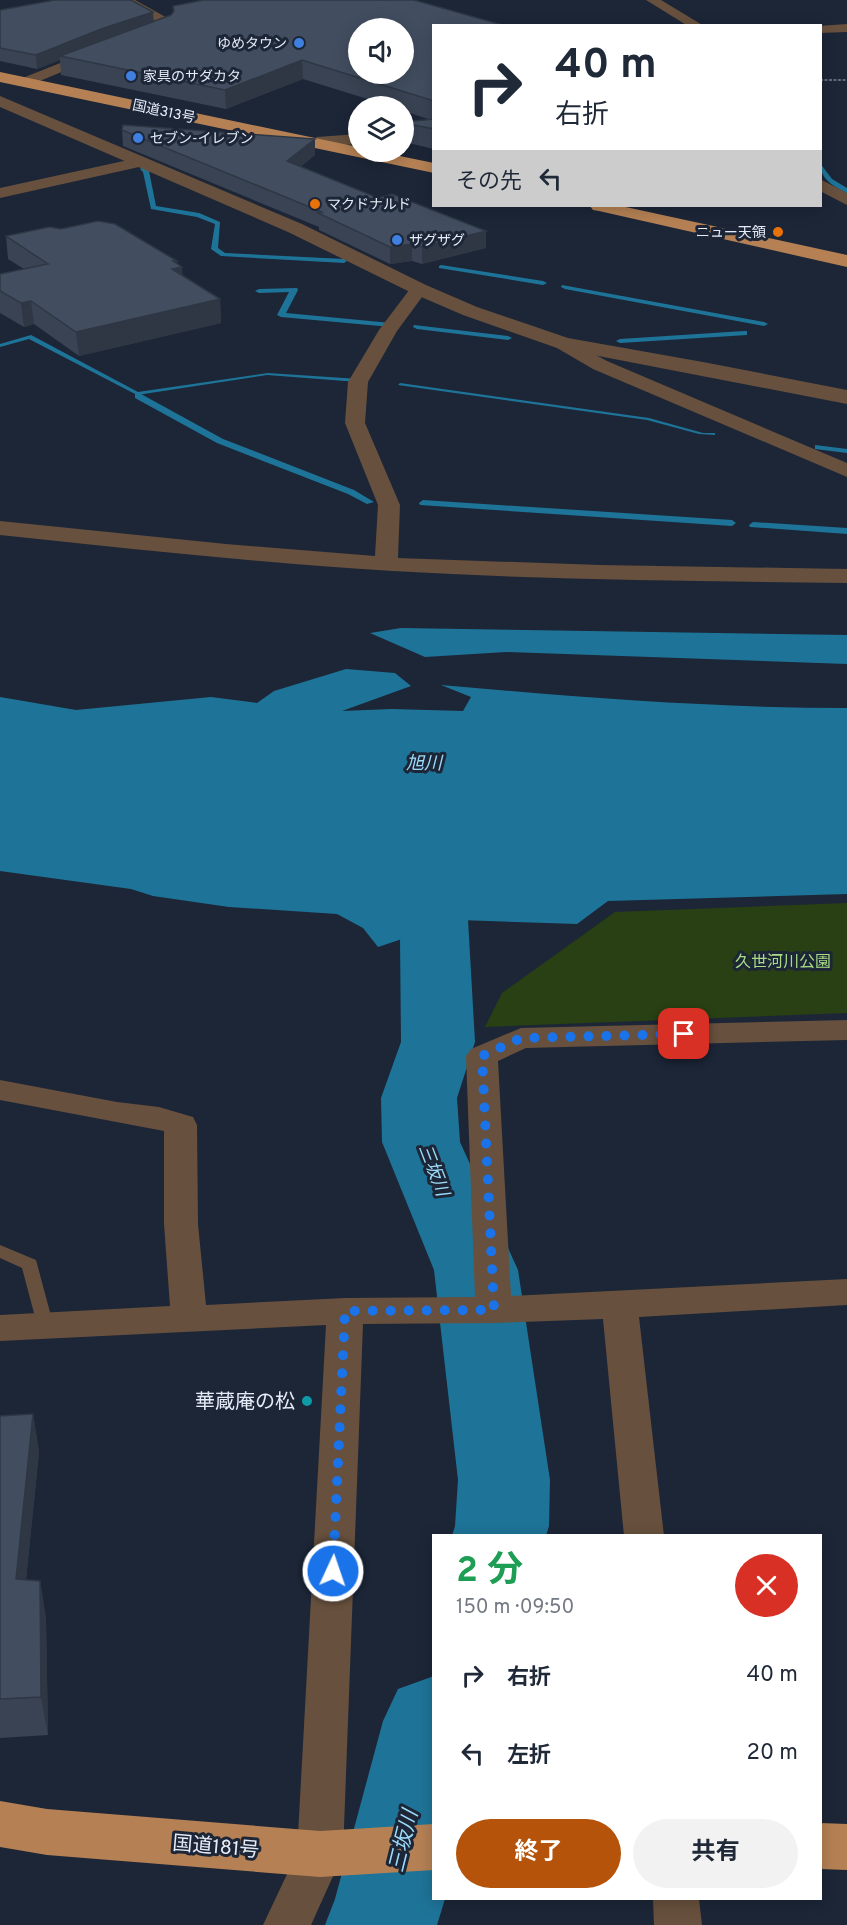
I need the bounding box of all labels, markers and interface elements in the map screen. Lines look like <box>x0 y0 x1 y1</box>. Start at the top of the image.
map controls <box>348 18 414 162</box>
button: sound <box>348 18 414 84</box>
place label: ゆめタウン <box>217 36 287 53</box>
marker: ゆめタウン <box>292 36 306 50</box>
text: 40 m <box>555 40 657 93</box>
icon: right <box>456 48 534 126</box>
marker: 家具のサダカタ <box>124 69 138 83</box>
place label: 家具のサダカタ <box>143 69 241 86</box>
button: layers <box>348 96 414 162</box>
street label: 国道313号 <box>131 97 197 127</box>
text: 右折 <box>555 99 609 133</box>
place label: セブン-イレブン <box>150 130 254 148</box>
marker: セブン-イレブン <box>131 131 145 145</box>
icon: left <box>534 162 567 195</box>
text: その先 <box>456 169 522 196</box>
marker: マクドナルド <box>308 197 322 211</box>
place label: マクドナルド <box>327 197 411 214</box>
place label: ニュー天領 <box>696 225 766 242</box>
marker: ニュー天領 <box>771 225 785 239</box>
marker: ザグザグ <box>390 233 404 247</box>
place label: ザグザグ <box>409 233 465 250</box>
water label: 旭川 <box>406 753 444 776</box>
park label: 久世河川公園 <box>735 953 831 973</box>
pin <box>658 1008 709 1059</box>
icon: arrive <box>667 1017 700 1050</box>
water label: 三坂川 <box>412 1141 454 1202</box>
place label: 華蔵庵の松 <box>195 1390 295 1416</box>
marker: 華蔵庵の松 <box>300 1394 314 1408</box>
position arrow <box>301 1539 365 1603</box>
text: 2 分 <box>456 1549 523 1595</box>
button: close <box>735 1554 798 1617</box>
text: 150 m · 09:50 <box>456 1595 574 1621</box>
icon: right <box>456 1659 489 1692</box>
text: 40 m <box>746 1662 798 1689</box>
text: 右折 <box>507 1665 551 1692</box>
icon: left <box>456 1737 489 1770</box>
text: 20 m <box>747 1740 798 1767</box>
text: 左折 <box>507 1743 551 1770</box>
water label: 三坂川 <box>384 1806 426 1875</box>
button: 終了 <box>456 1819 621 1888</box>
button: 共有 <box>633 1819 798 1888</box>
street label: 国道181号 <box>171 1831 260 1865</box>

